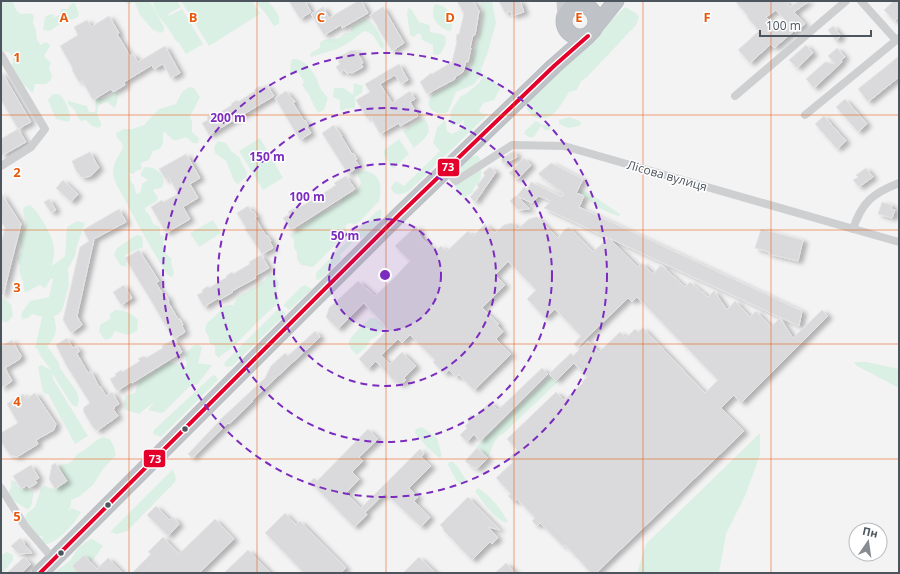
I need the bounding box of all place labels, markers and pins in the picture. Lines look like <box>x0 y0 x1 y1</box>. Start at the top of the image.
centre of rings <box>378 268 392 282</box>
unlabelled marker <box>180 424 190 434</box>
unlabelled marker <box>103 500 113 510</box>
unlabelled marker <box>56 548 66 558</box>

